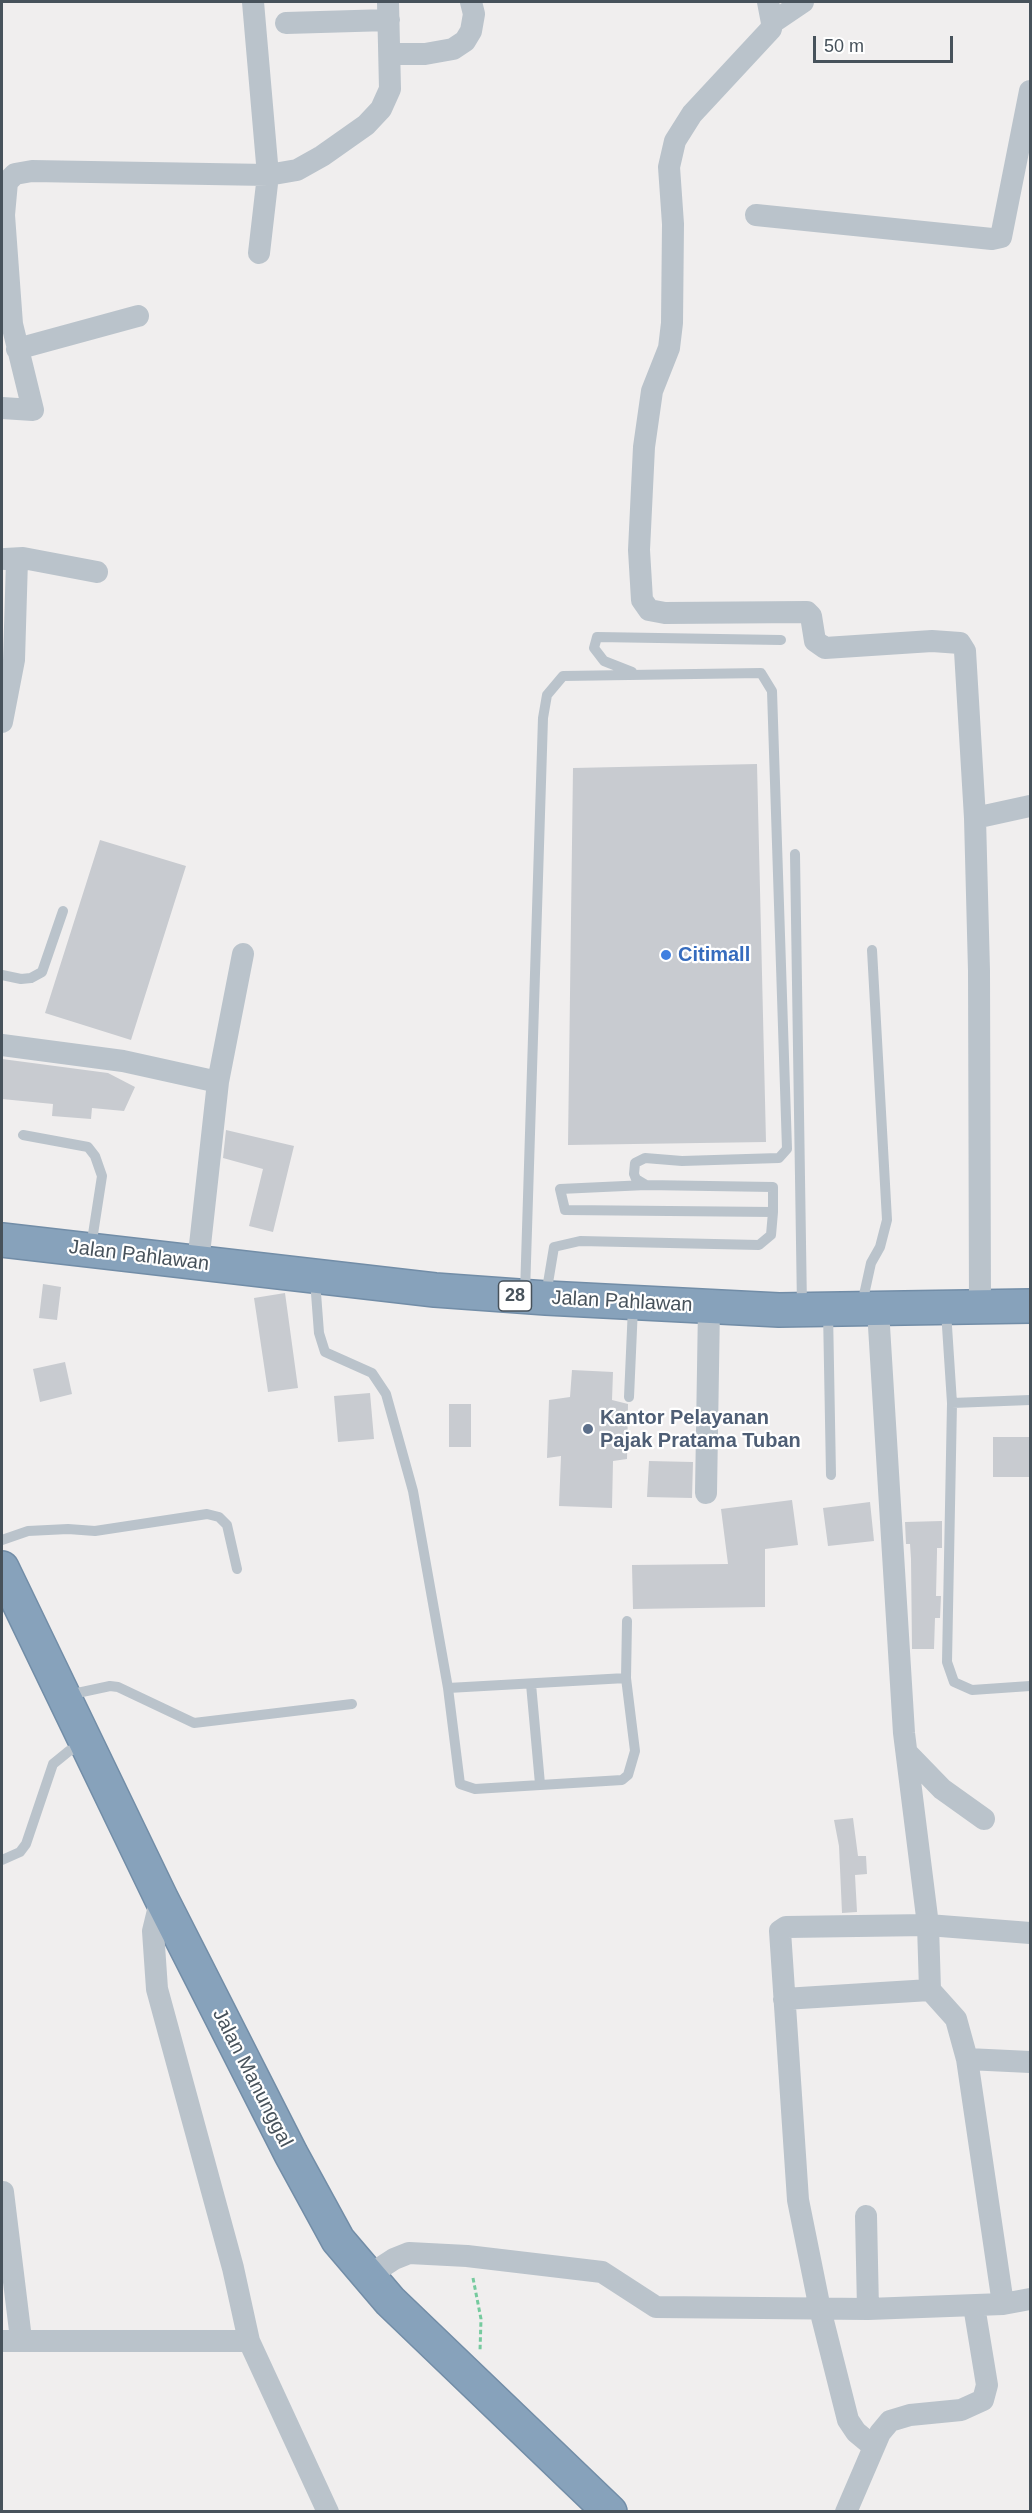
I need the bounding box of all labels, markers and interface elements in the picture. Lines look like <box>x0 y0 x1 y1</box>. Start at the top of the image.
scale bar <box>816 24 956 62</box>
text: 50 m <box>824 36 864 56</box>
place label: Citimall <box>678 943 750 967</box>
marker: Citimall <box>659 948 673 962</box>
street label: Jalan Pahlawan <box>67 1235 211 1277</box>
road number: 28 <box>498 1281 532 1311</box>
street label: Jalan Pahlawan <box>551 1286 693 1318</box>
place label: Kantor Pelayanan Pajak Pratama Tuban <box>600 1406 801 1453</box>
marker: Kantor Pelayanan Pajak Pratama Tuban <box>581 1422 595 1436</box>
street label: Jalan Manunggal <box>207 2005 297 2151</box>

